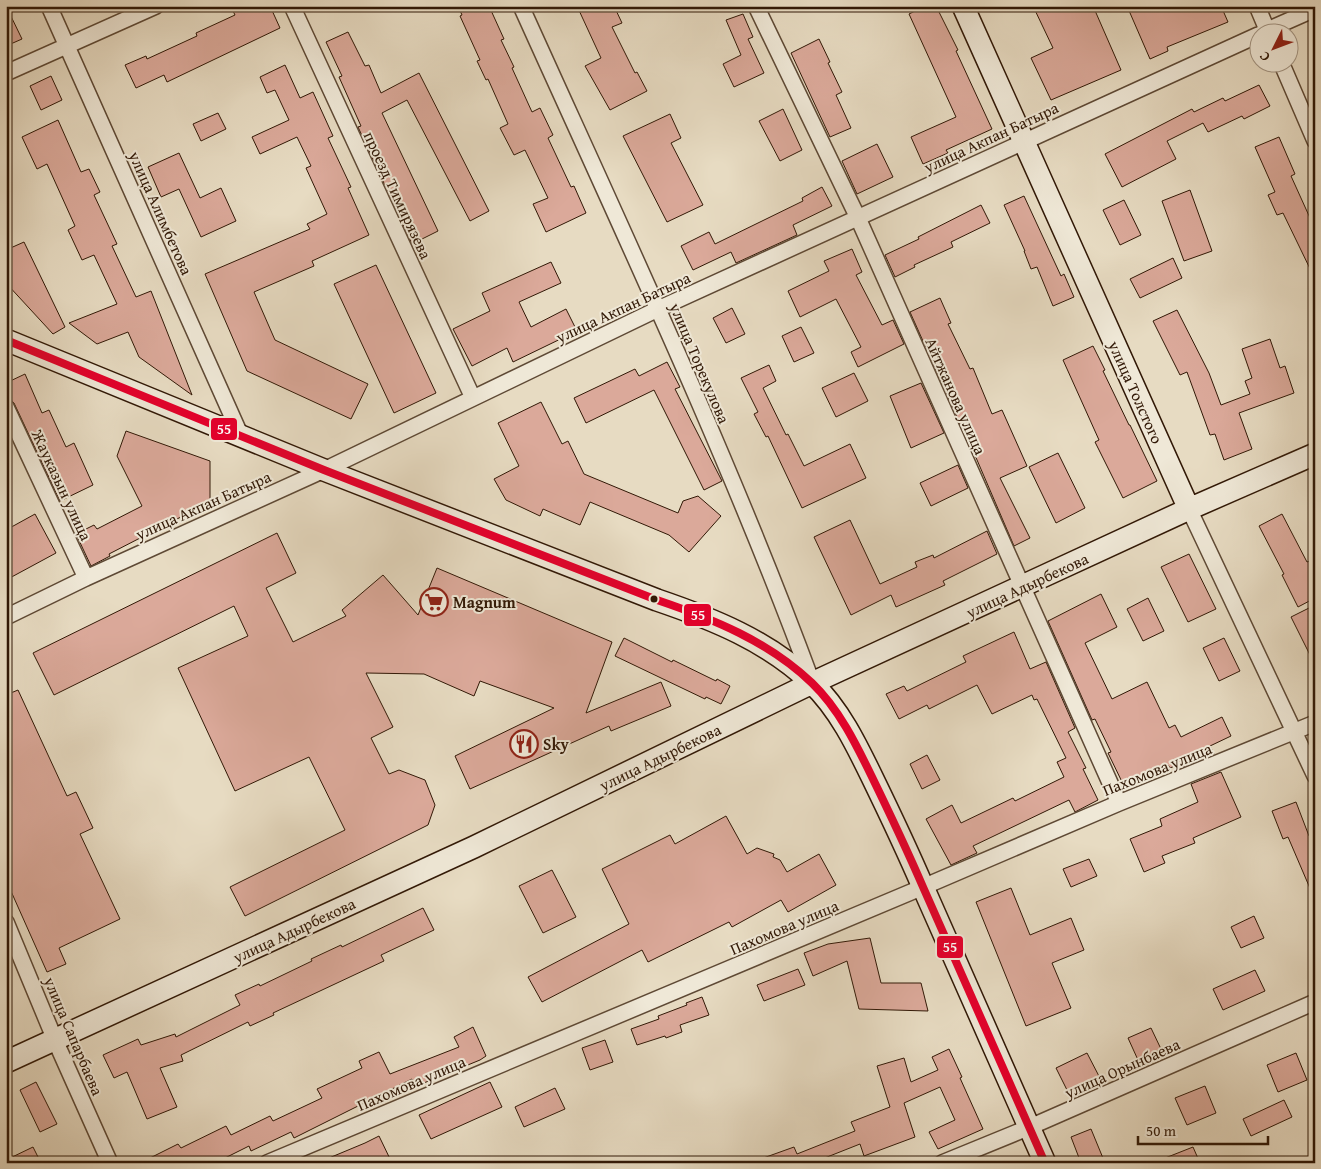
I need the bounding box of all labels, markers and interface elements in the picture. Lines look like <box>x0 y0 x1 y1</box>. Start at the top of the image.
north arrow <box>1248 22 1298 72</box>
text: С <box>1254 47 1274 66</box>
street label: улица Акпан Батыра <box>919 95 1063 179</box>
street label: проезд Тимирязева <box>358 127 438 263</box>
street label: улица Алимбетова <box>123 146 199 279</box>
street label: улица Акпан Батыра <box>551 265 695 349</box>
street label: улица Торекулова <box>663 298 736 427</box>
street label: Айтжанова улица <box>919 334 993 459</box>
street label: улица Толстого <box>1102 336 1169 447</box>
line badge: 55 <box>210 417 238 441</box>
text: 55 <box>217 419 231 439</box>
street label: Жауказын улица <box>25 425 98 545</box>
street label: улица Акпан Батыра <box>130 464 275 546</box>
street label: улица Адырбекова <box>961 546 1093 624</box>
supermarket icon: Magnum <box>419 587 449 617</box>
place label: Magnum <box>453 590 516 614</box>
unlabelled marker <box>649 594 659 604</box>
line badge: 55 <box>683 603 712 627</box>
text: 55 <box>691 605 705 625</box>
street label: улица Адырбекова <box>594 717 725 797</box>
restaurant icon: Sky <box>509 729 539 759</box>
place label: Sky <box>543 732 569 756</box>
street label: Пахомова улица <box>1099 736 1216 802</box>
street label: улица Адырбекова <box>228 891 360 969</box>
street label: Пахомова улица <box>726 893 842 961</box>
line badge: 55 <box>936 935 964 959</box>
text: 55 <box>943 937 957 957</box>
street label: улица Сапарбаева <box>38 972 110 1100</box>
street label: улица Орынбаева <box>1059 1032 1184 1105</box>
street label: Пахомова улица <box>353 1049 469 1117</box>
scale bar <box>1138 1114 1268 1146</box>
text: 50 m <box>1146 1120 1177 1141</box>

